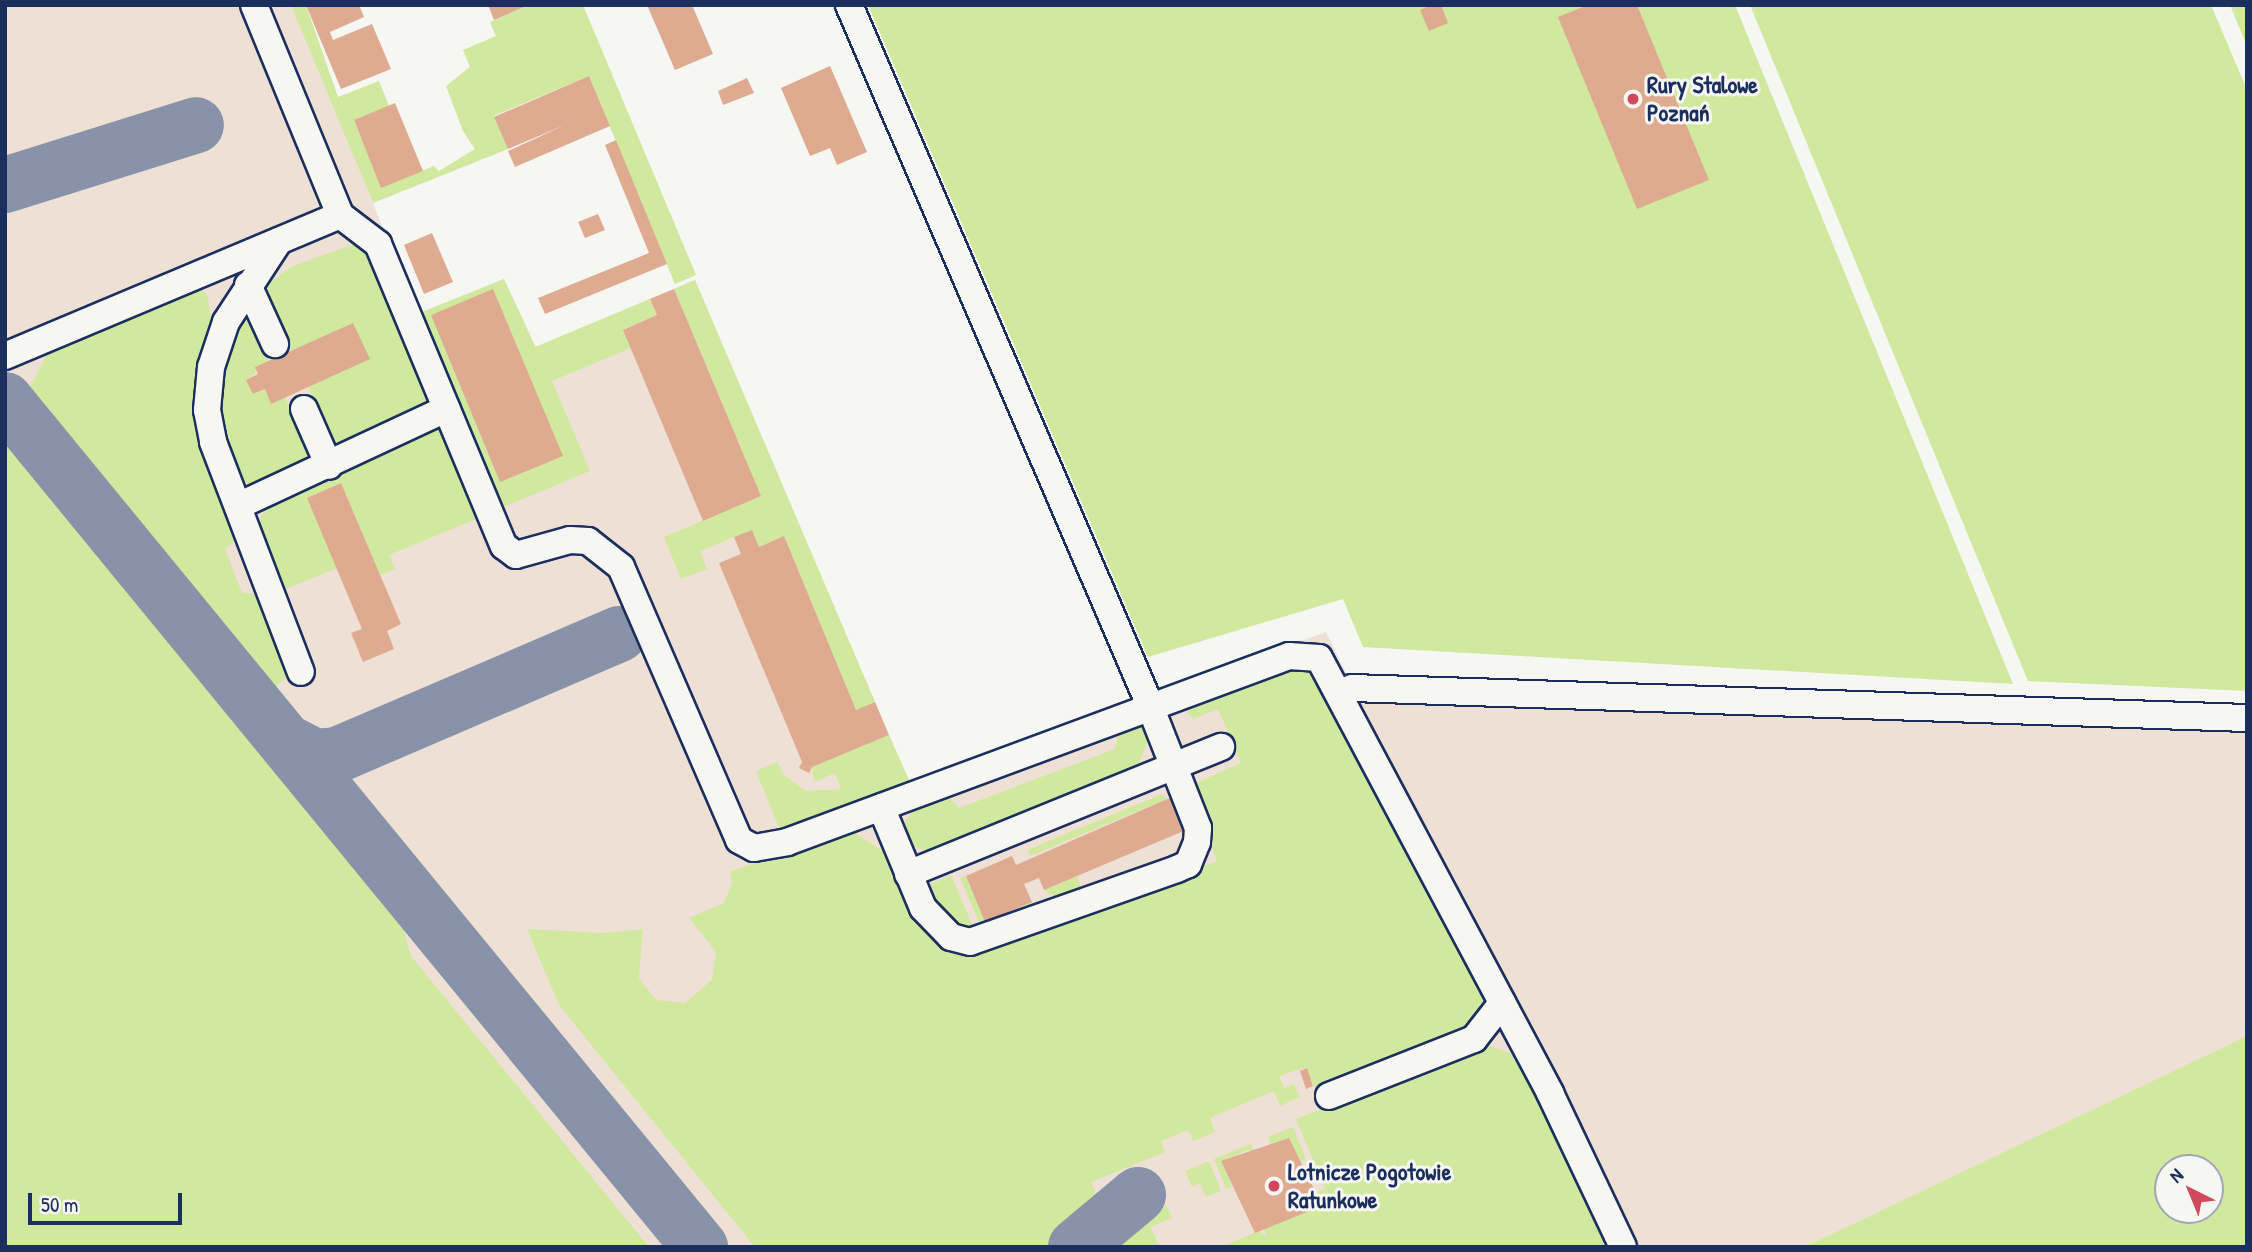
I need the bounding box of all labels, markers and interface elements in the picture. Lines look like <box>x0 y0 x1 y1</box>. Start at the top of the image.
place label: Rury Stalowe Poznań <box>1647 71 1758 127</box>
marker: Rury Stalowe Poznań <box>1625 91 1641 107</box>
north arrow <box>2154 1154 2224 1224</box>
place label: Lotnicze Pogotowie Ratunkowe <box>1288 1158 1451 1214</box>
text: N <box>2163 1162 2189 1188</box>
scale bar <box>32 1178 186 1222</box>
marker: Lotnicze Pogotowie Ratunkowe <box>1266 1178 1282 1194</box>
text: 50 m <box>41 1190 78 1219</box>

